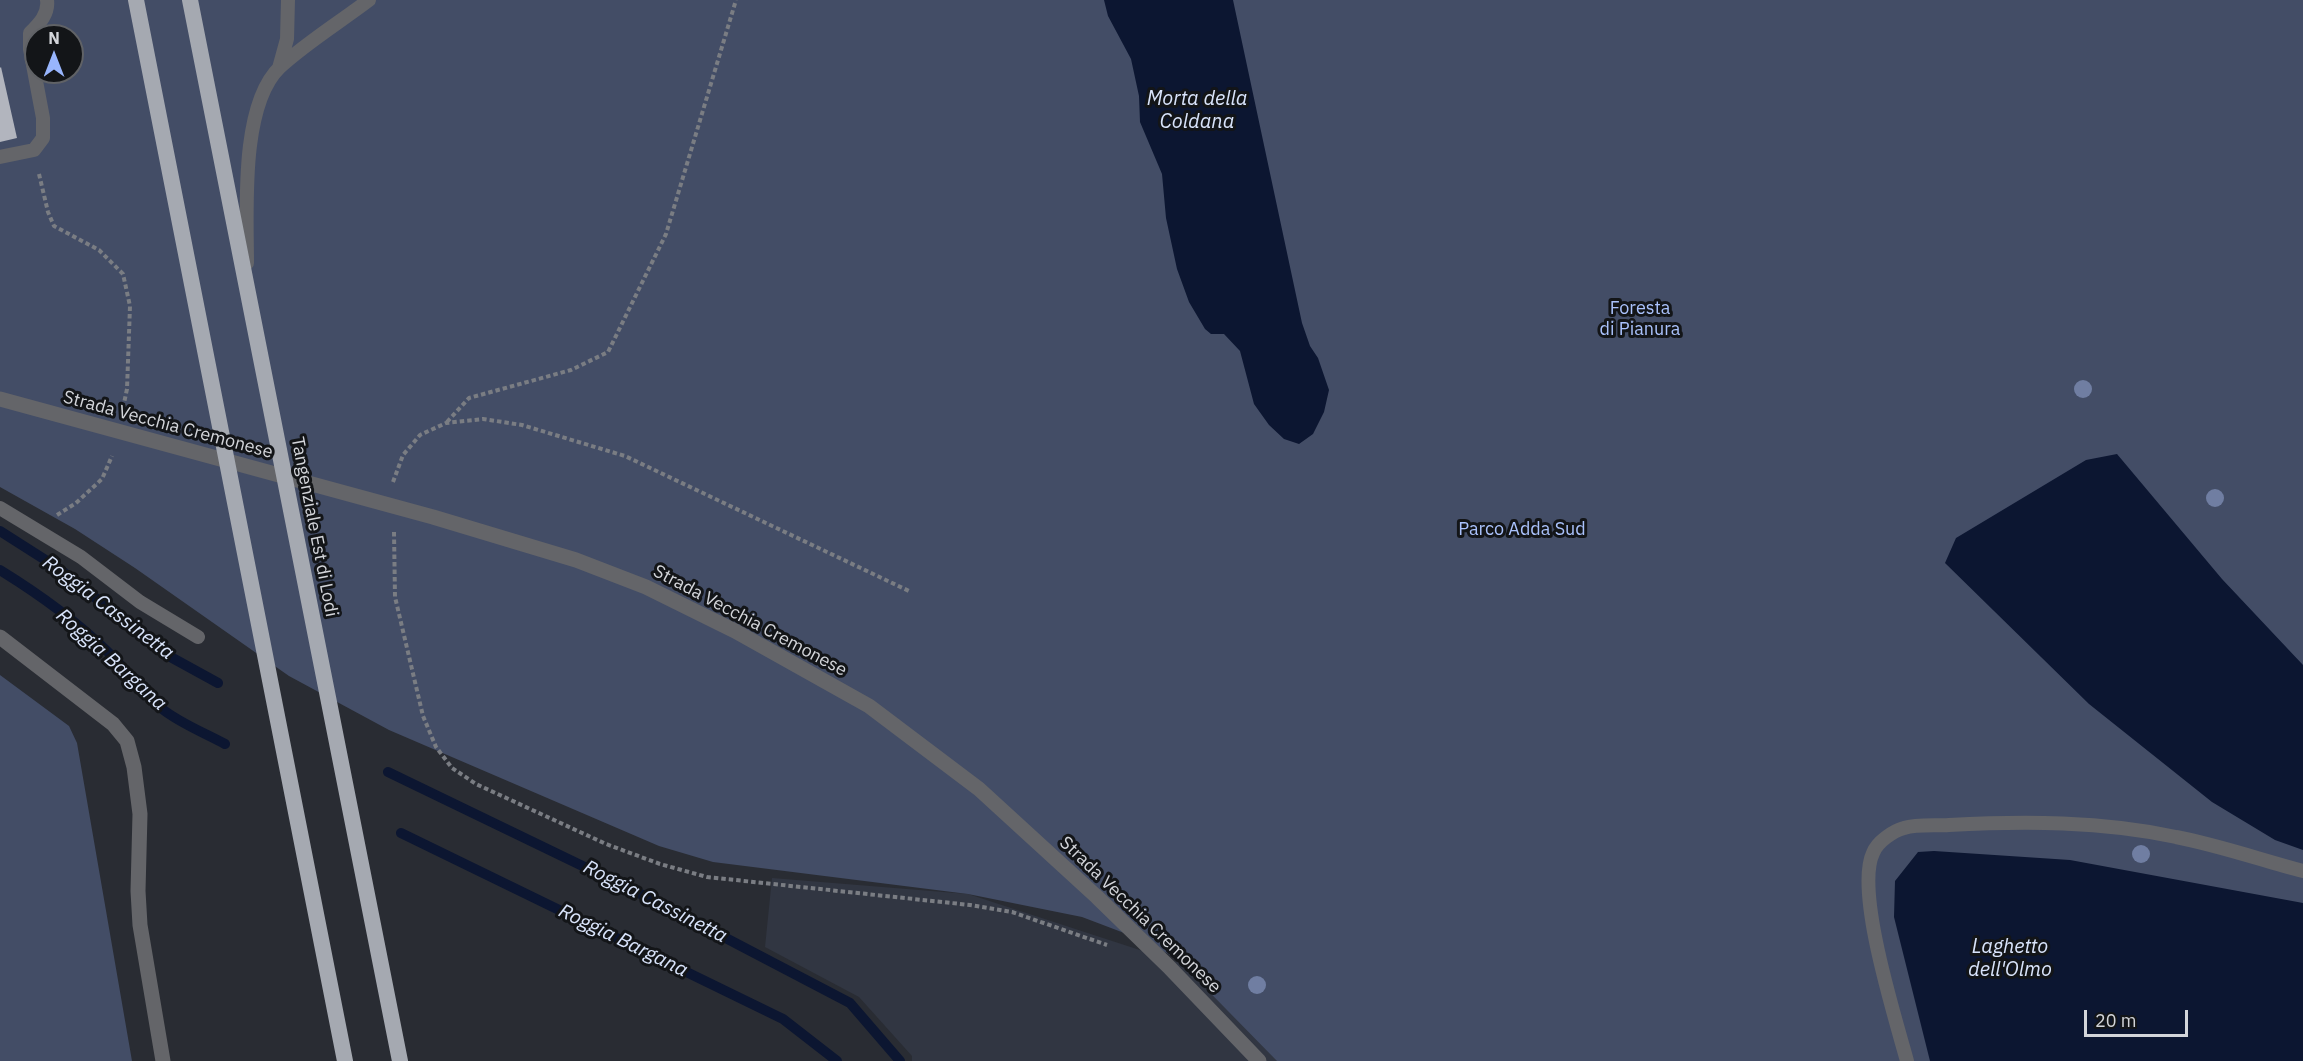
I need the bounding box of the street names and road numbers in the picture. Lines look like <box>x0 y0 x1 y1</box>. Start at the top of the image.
street label: Strada Vecchia Cremonese <box>61 387 275 463</box>
street label: Tangenziale Est di Lodi <box>286 435 342 619</box>
street label: Strada Vecchia Cremonese <box>649 561 851 681</box>
street label: Strada Vecchia Cremonese <box>1055 832 1225 998</box>

